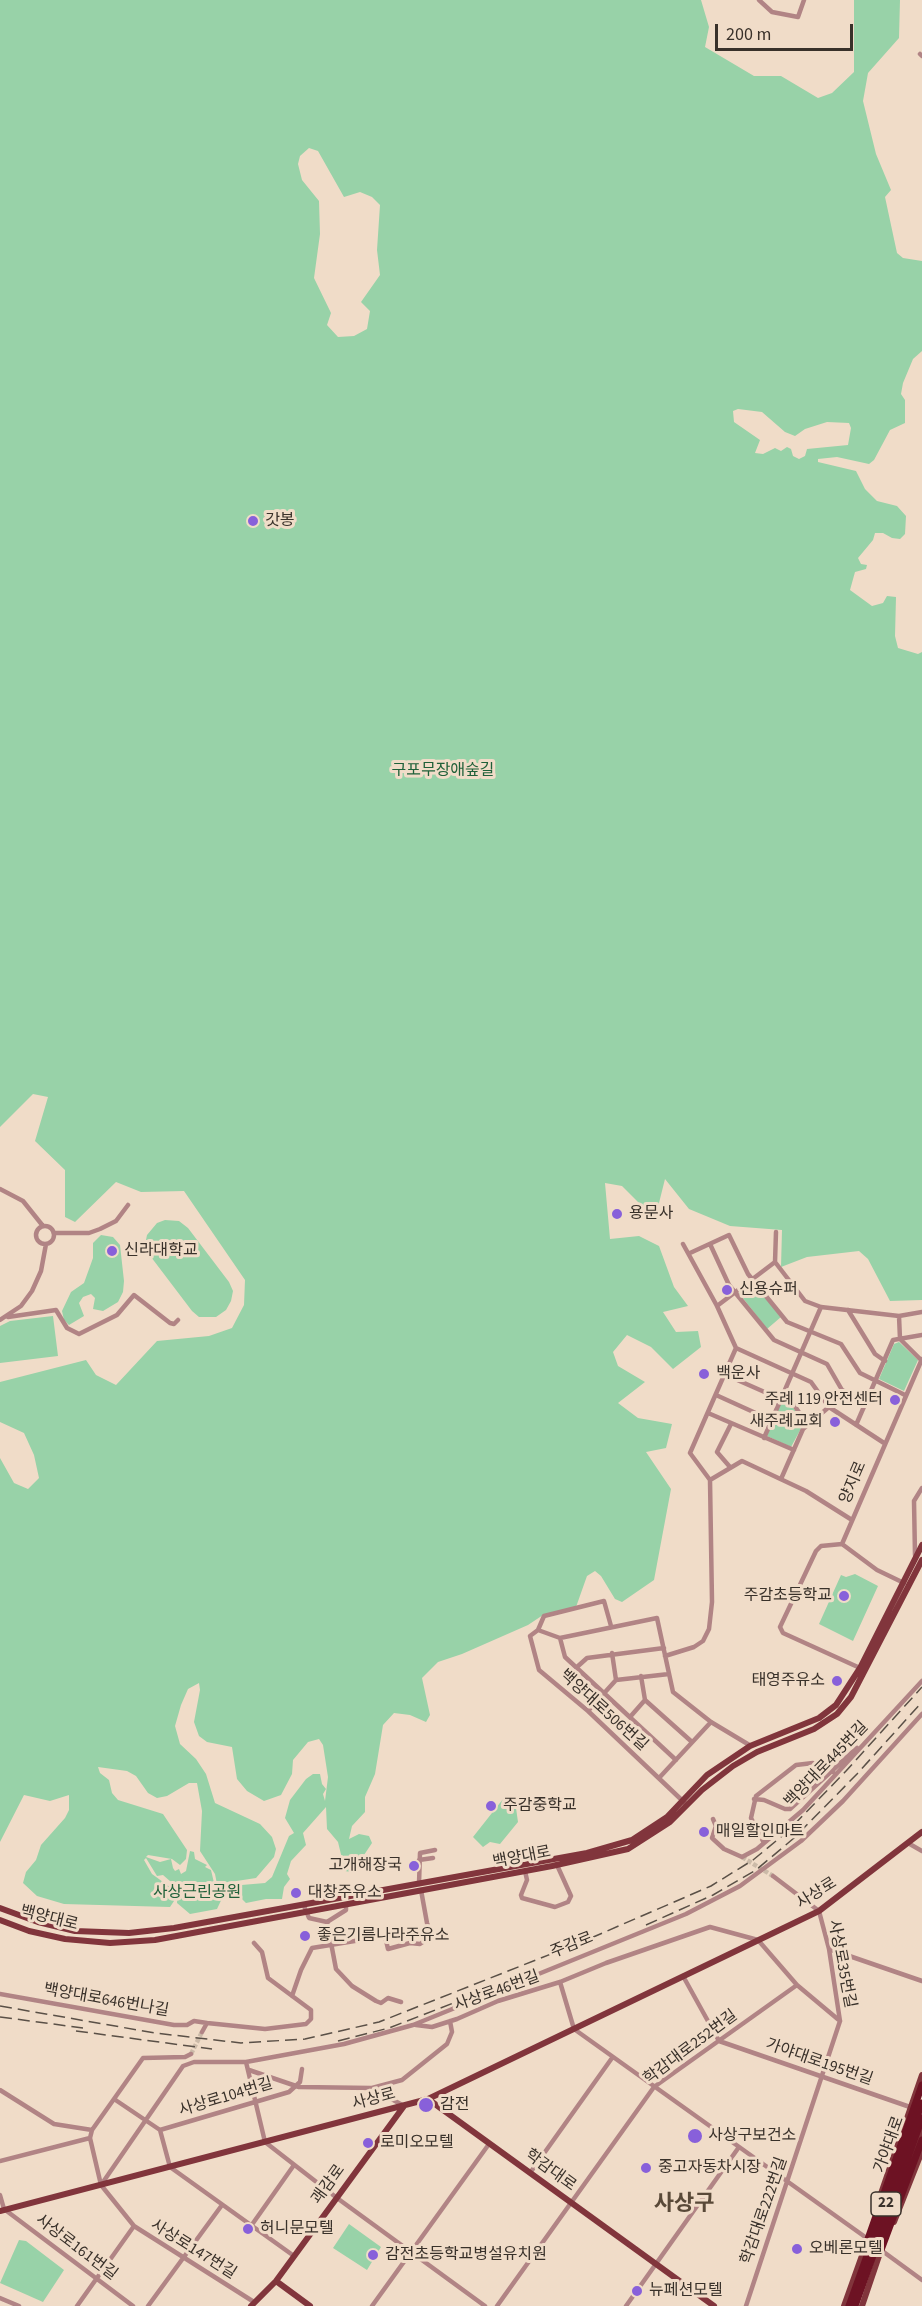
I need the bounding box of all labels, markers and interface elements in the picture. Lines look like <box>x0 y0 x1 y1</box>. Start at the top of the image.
scale bar <box>718 12 856 50</box>
text: 200 m <box>726 22 771 47</box>
place label: 갓봉 <box>265 511 294 531</box>
marker: 갓봉 <box>246 514 260 528</box>
park label: 구포무장애숲길 <box>391 761 495 781</box>
place label: 용문사 <box>629 1204 673 1224</box>
marker: 용문사 <box>610 1207 624 1221</box>
place label: 신라대학교 <box>124 1241 198 1261</box>
marker: 신라대학교 <box>105 1244 119 1258</box>
place label: 신용슈퍼 <box>739 1280 798 1300</box>
marker: 신용슈퍼 <box>720 1283 734 1297</box>
place label: 백운사 <box>716 1364 760 1384</box>
marker: 백운사 <box>697 1367 711 1381</box>
place label: 주례 119 안전센터 <box>764 1390 883 1410</box>
marker: 주례 119 안전센터 <box>888 1393 902 1407</box>
place label: 새주례교회 <box>749 1412 823 1432</box>
marker: 새주례교회 <box>828 1415 842 1429</box>
street label: 양지로 <box>837 1459 871 1507</box>
place label: 주감초등학교 <box>744 1586 832 1606</box>
marker: 주감초등학교 <box>837 1589 851 1603</box>
street label: 백양대로506번길 <box>555 1666 651 1756</box>
place label: 태영주유소 <box>751 1671 825 1691</box>
marker: 태영주유소 <box>830 1674 844 1688</box>
street label: 백양대로445번길 <box>781 1718 873 1812</box>
place label: 주감중학교 <box>503 1796 577 1816</box>
marker: 주감중학교 <box>484 1799 498 1813</box>
place label: 매일할인마트 <box>716 1822 804 1842</box>
marker: 매일할인마트 <box>697 1825 711 1839</box>
street label: 백양대로 <box>491 1843 553 1873</box>
place label: 고개해장국 <box>328 1856 402 1876</box>
marker: 고개해장국 <box>407 1859 421 1873</box>
street label: 사상로 <box>793 1874 841 1914</box>
park label: 사상근린공원 <box>153 1883 241 1903</box>
place label: 대창주유소 <box>308 1883 382 1903</box>
marker: 대창주유소 <box>289 1886 303 1900</box>
street label: 백양대로 <box>18 1903 80 1935</box>
street label: 사상로35번길 <box>823 1918 859 2010</box>
place label: 좋은기름나라주유소 <box>317 1926 449 1946</box>
marker: 좋은기름나라주유소 <box>298 1929 312 1943</box>
street label: 주감로 <box>548 1929 596 1963</box>
street label: 사상로46번길 <box>452 1968 542 2016</box>
street label: 백양대로646번나길 <box>42 1981 170 2021</box>
street label: 학감대로252번길 <box>640 2007 742 2089</box>
street label: 가야대로195번길 <box>763 2036 875 2090</box>
street label: 사상로104번길 <box>177 2075 275 2121</box>
street label: 사상로 <box>350 2085 398 2115</box>
place label: 감전 <box>440 2095 469 2115</box>
marker: 감전 <box>417 2096 435 2114</box>
street label: 가야대로 <box>871 2114 909 2176</box>
place label: 사상구보건소 <box>708 2126 796 2146</box>
marker: 사상구보건소 <box>686 2127 704 2145</box>
place label: 로미오모텔 <box>380 2133 454 2153</box>
marker: 로미오모텔 <box>361 2136 375 2150</box>
street label: 학감대로 <box>521 2146 579 2196</box>
street label: 학감대로222번길 <box>738 2155 792 2267</box>
place label: 중고자동차시장 <box>658 2158 761 2178</box>
street label: 괘감로 <box>308 2161 350 2209</box>
marker: 중고자동차시장 <box>639 2161 653 2175</box>
district label: 사상구 <box>654 2192 714 2218</box>
road number: 22 <box>871 2192 901 2216</box>
street label: 사상로161번길 <box>31 2211 121 2285</box>
street label: 사상로147번길 <box>147 2216 239 2284</box>
place label: 허니문모텔 <box>260 2219 334 2239</box>
marker: 허니문모텔 <box>241 2222 255 2236</box>
place label: 오베론모텔 <box>809 2239 883 2259</box>
marker: 오베론모텔 <box>790 2242 804 2256</box>
place label: 감전초등학교병설유치원 <box>385 2245 547 2265</box>
marker: 감전초등학교병설유치원 <box>366 2248 380 2262</box>
place label: 뉴페션모텔 <box>649 2281 723 2301</box>
marker: 뉴페션모텔 <box>630 2284 644 2298</box>

